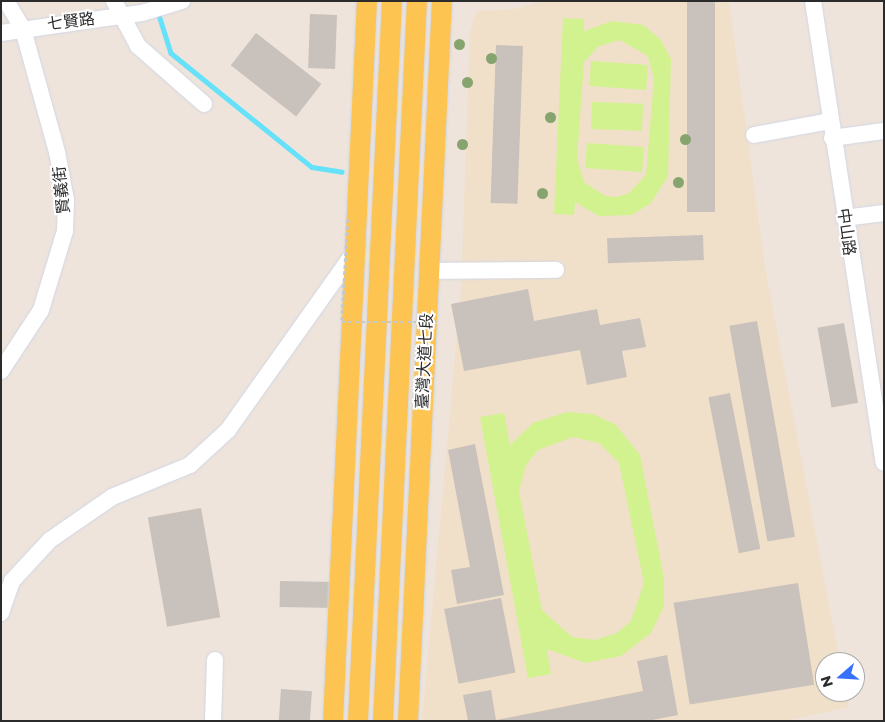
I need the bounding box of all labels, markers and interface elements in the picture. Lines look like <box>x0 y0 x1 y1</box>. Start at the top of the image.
street label: 七賢路 <box>46 10 96 34</box>
street label: 賢義街 <box>50 165 74 215</box>
street label: 中山路 <box>833 207 859 257</box>
street label: 臺灣大道七段 <box>413 313 437 409</box>
north arrow <box>815 652 865 702</box>
text: N <box>816 673 837 690</box>

